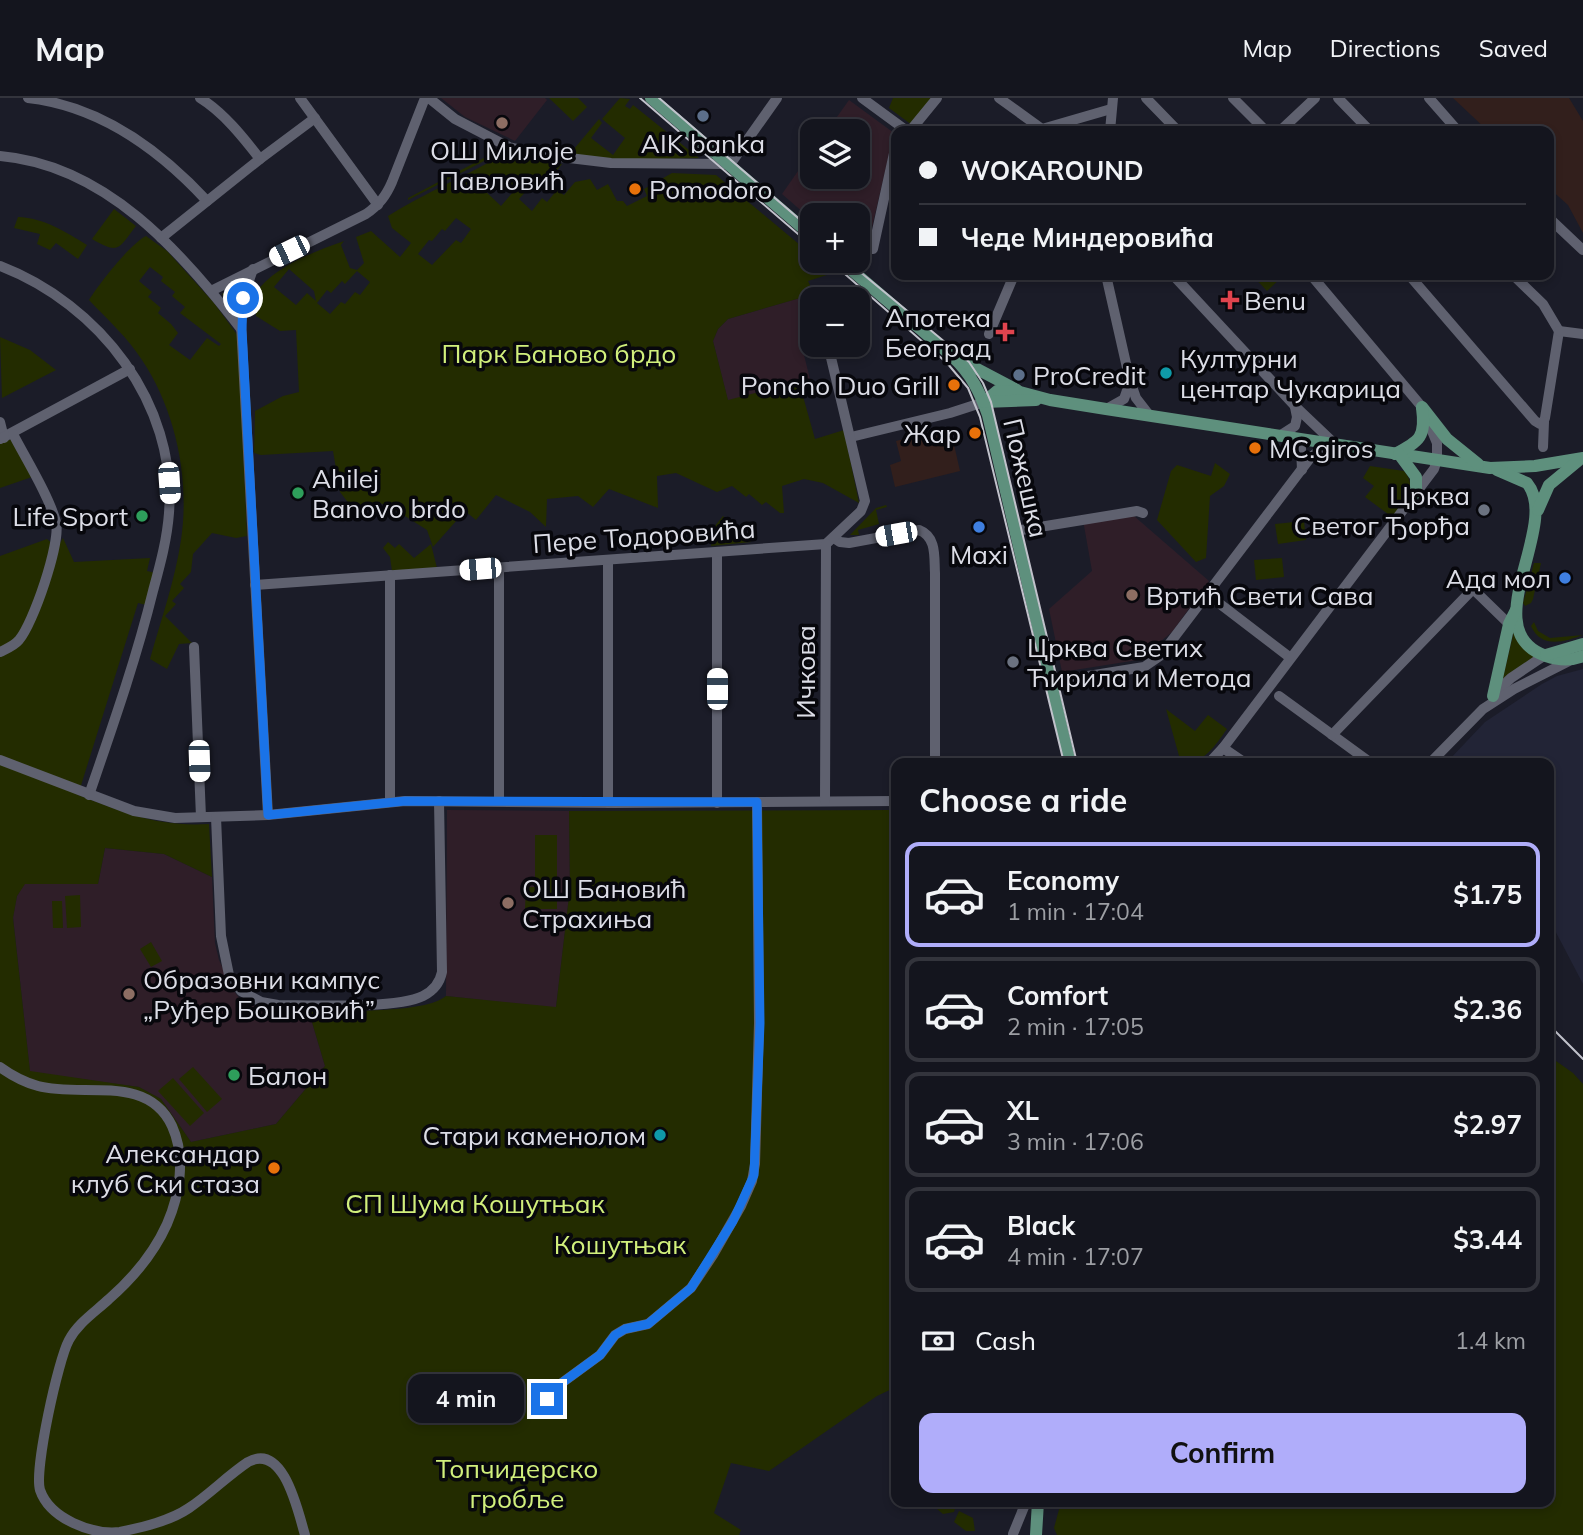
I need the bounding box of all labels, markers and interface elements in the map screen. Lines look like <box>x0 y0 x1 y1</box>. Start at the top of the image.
text: Map <box>35 28 105 69</box>
text: Map <box>1242 33 1292 63</box>
text: Directions <box>1330 33 1441 63</box>
text: Saved <box>1479 33 1548 63</box>
marker: AIK banka <box>695 108 711 124</box>
marker: ОШ Милоје Павловић <box>494 115 510 131</box>
map controls <box>800 119 870 357</box>
button: layers <box>800 119 870 189</box>
place label: AIK banka <box>641 127 765 160</box>
place label: ОШ Милоје Павловић <box>430 134 574 197</box>
text: WOKAROUND <box>961 154 1144 187</box>
place label: Pomodoro <box>649 173 772 206</box>
marker: Pomodoro <box>627 181 643 197</box>
button: + <box>800 203 870 273</box>
text: Чеде Миндеровића <box>961 221 1214 254</box>
car <box>266 232 313 270</box>
route start <box>227 282 259 314</box>
place label: Benu <box>1244 284 1306 317</box>
button: − <box>800 287 870 357</box>
marker: Benu <box>1222 292 1238 308</box>
place label: Апотека Београд <box>885 301 991 364</box>
marker: Апотека Београд <box>997 324 1013 340</box>
park label: Парк Баново брдо <box>442 337 676 370</box>
place label: Културни центар Чукарица <box>1180 342 1401 405</box>
place label: ProCredit <box>1033 359 1146 392</box>
marker: Културни центар Чукарица <box>1158 365 1174 381</box>
marker: ProCredit <box>1011 367 1027 383</box>
place label: Poncho Duo Grill <box>741 369 940 402</box>
marker: Poncho Duo Grill <box>946 377 962 393</box>
street label: Пожешка <box>996 415 1056 541</box>
place label: Жар <box>903 417 961 450</box>
marker: Жар <box>967 425 983 441</box>
place label: MC.giros <box>1269 432 1374 465</box>
marker: MC.giros <box>1247 440 1263 456</box>
car <box>158 461 181 505</box>
place label: Ahilej Banovo brdo <box>312 462 466 525</box>
place label: Црква Светог Ђорђа <box>1294 479 1470 542</box>
marker: Ahilej Banovo brdo <box>290 485 306 501</box>
place label: Life Sport <box>12 500 128 533</box>
marker: Црква Светог Ђорђа <box>1476 502 1492 518</box>
marker: Life Sport <box>134 508 150 524</box>
street label: Пере Тодоровића <box>531 512 757 560</box>
marker: Maxi <box>971 519 987 535</box>
car <box>874 520 919 548</box>
place label: Maxi <box>950 538 1008 571</box>
car <box>459 557 502 581</box>
place label: Ада мол <box>1446 562 1551 595</box>
marker: Ада мол <box>1557 570 1573 586</box>
place label: Вртић Свети Сава <box>1146 579 1374 612</box>
marker: Вртић Свети Сава <box>1124 587 1140 603</box>
street label: Ичкова <box>789 625 822 719</box>
place label: Црква Светих Ћирила и Метода <box>1027 631 1252 694</box>
marker: Црква Светих Ћирила и Метода <box>1005 654 1021 670</box>
car <box>707 668 728 710</box>
car <box>188 740 211 782</box>
text: Choose a ride <box>919 780 1127 820</box>
icon: car <box>923 863 986 926</box>
text: Economy <box>1007 864 1119 897</box>
place label: ОШ Бановић Страхиња <box>522 872 687 935</box>
text: $1.75 <box>1453 878 1522 911</box>
marker: ОШ Бановић Страхиња <box>500 895 516 911</box>
text: 1 min · 17:04 <box>1007 897 1144 926</box>
place label: Образовни кампус „Руђер Бошковић” <box>143 963 380 1026</box>
icon: car <box>923 978 986 1041</box>
text: Comfort <box>1007 979 1108 1012</box>
marker: Образовни кампус „Руђер Бошковић” <box>121 986 137 1002</box>
text: $2.36 <box>1453 993 1522 1026</box>
text: 2 min · 17:05 <box>1007 1012 1144 1041</box>
place label: Балон <box>248 1059 327 1092</box>
marker: Балон <box>226 1067 242 1083</box>
icon: car <box>923 1093 986 1156</box>
text: XL <box>1007 1094 1039 1127</box>
text: $2.97 <box>1453 1108 1522 1141</box>
place label: Стари каменолом <box>422 1119 646 1152</box>
marker: Стари каменолом <box>652 1127 668 1143</box>
text: 3 min · 17:06 <box>1007 1127 1144 1156</box>
place label: Александар клуб Ски стаза <box>71 1137 260 1200</box>
marker: Александар клуб Ски стаза <box>266 1160 282 1176</box>
park label: СП Шума Кошутњак <box>345 1187 605 1220</box>
icon: car <box>923 1208 986 1271</box>
text: Black <box>1007 1209 1075 1242</box>
text: $3.44 <box>1453 1223 1522 1256</box>
park label: Кошутњак <box>554 1228 686 1261</box>
text: 4 min · 17:07 <box>1007 1242 1144 1271</box>
icon: cash <box>919 1322 957 1360</box>
text: Cash <box>975 1324 1036 1357</box>
text: 1.4 km <box>1455 1326 1526 1355</box>
callout: 4 min <box>407 1374 522 1424</box>
route end <box>531 1383 563 1415</box>
text: 4 min <box>436 1384 496 1413</box>
button: Confirm <box>919 1413 1526 1493</box>
park label: Топчидерско гробље <box>436 1452 598 1515</box>

